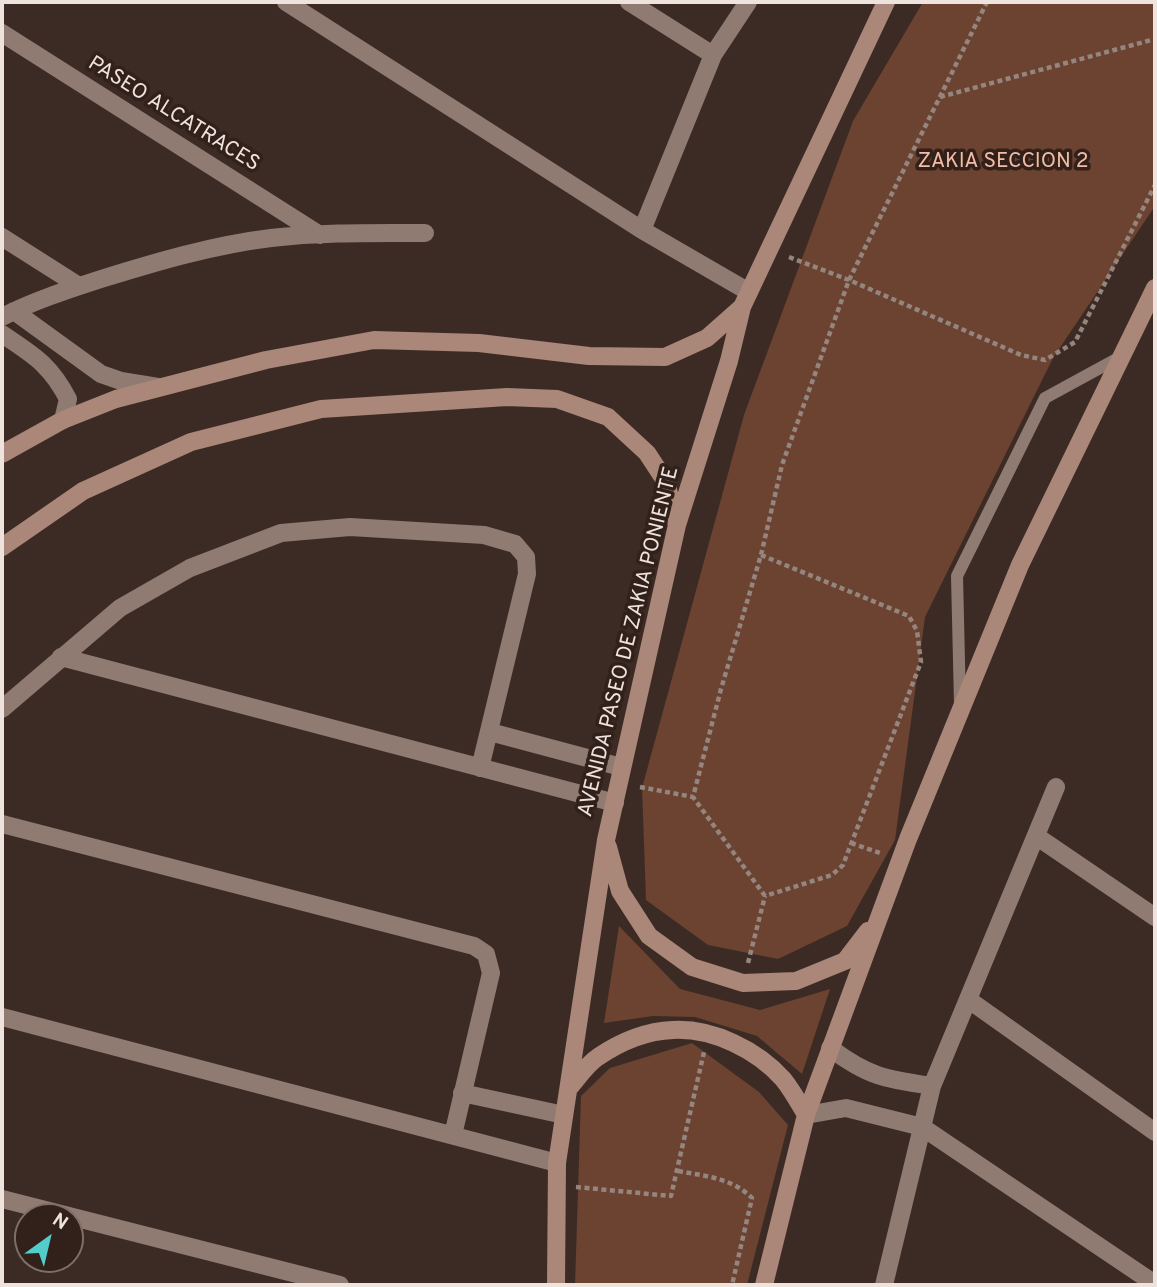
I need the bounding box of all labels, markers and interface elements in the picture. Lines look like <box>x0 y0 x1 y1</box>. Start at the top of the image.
street label: PASEO ALCATRACES <box>83 52 263 178</box>
park label: ZAKIA SECCION 2 <box>917 150 1089 176</box>
street label: AVENIDA PASEO DE ZAKIA PONIENTE <box>574 464 686 820</box>
north arrow <box>14 1203 84 1273</box>
text: N <box>47 1208 72 1236</box>

